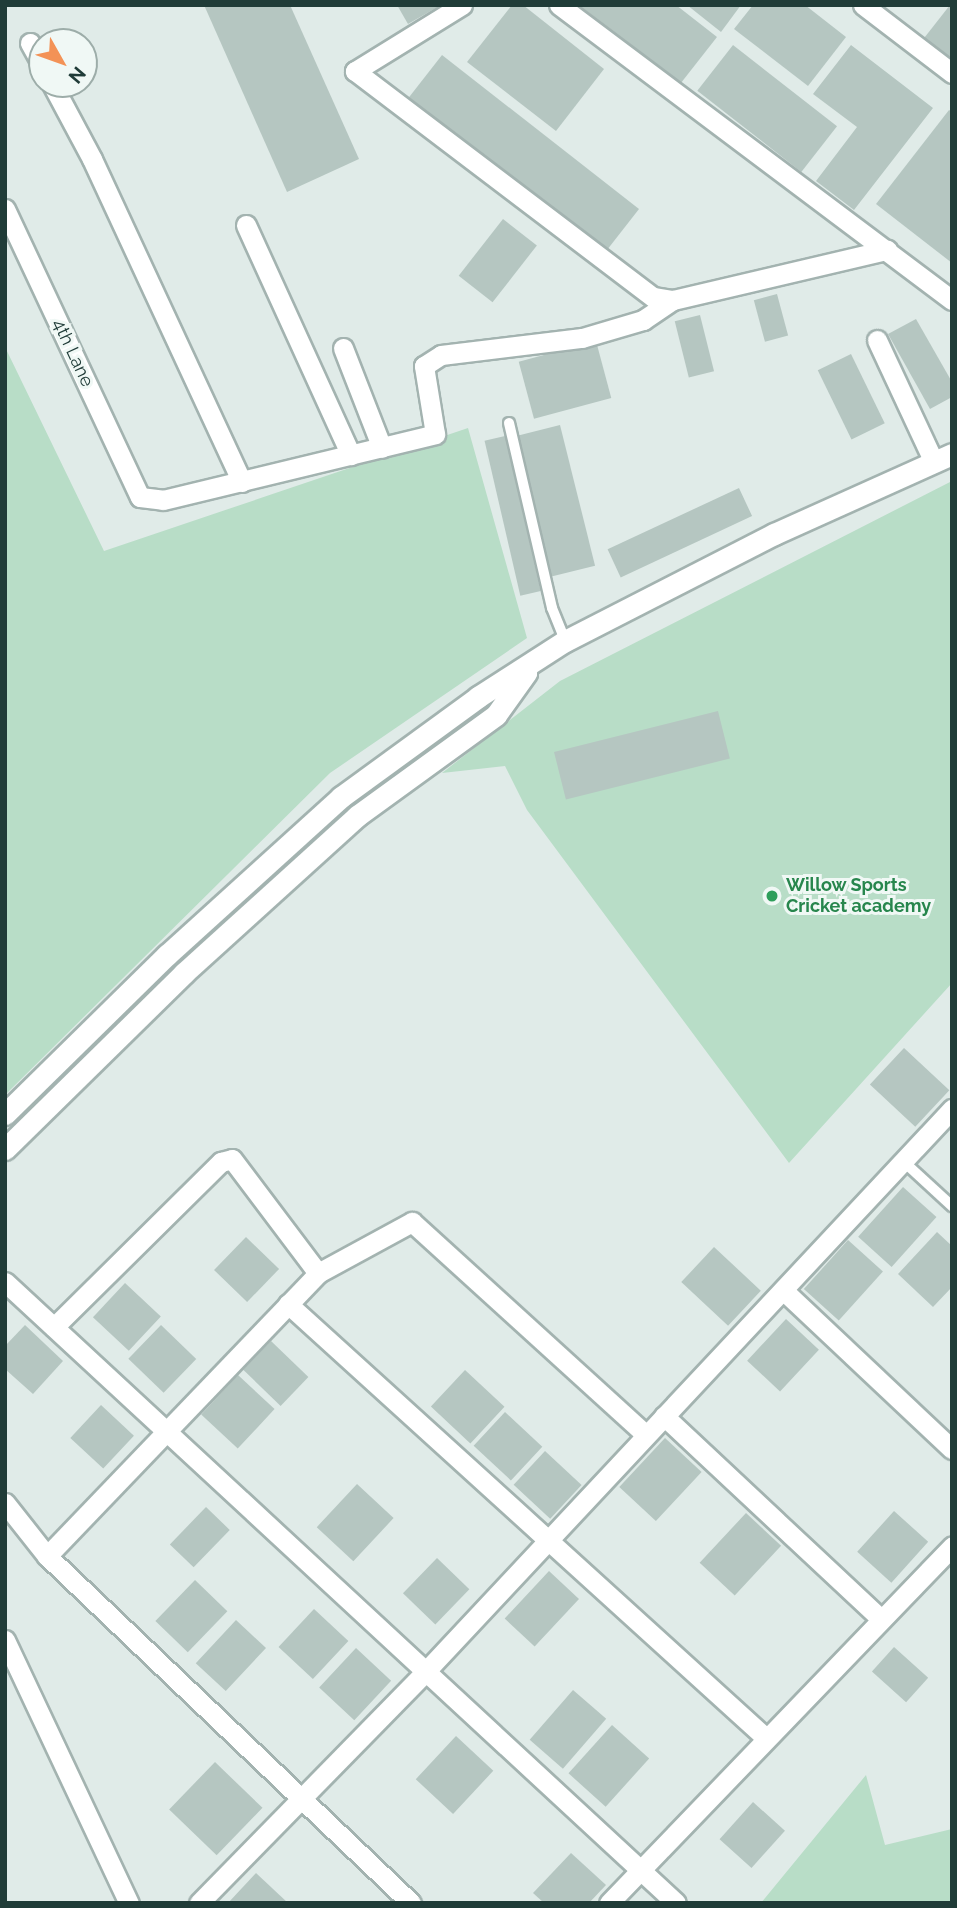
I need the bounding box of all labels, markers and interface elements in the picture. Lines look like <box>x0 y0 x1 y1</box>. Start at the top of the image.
north arrow <box>28 28 98 98</box>
text: N <box>64 63 91 88</box>
street label: 4th Lane <box>48 316 98 390</box>
place label: Willow Sports Cricket academy <box>786 875 931 917</box>
marker: Willow Sports Cricket academy <box>764 888 780 904</box>

